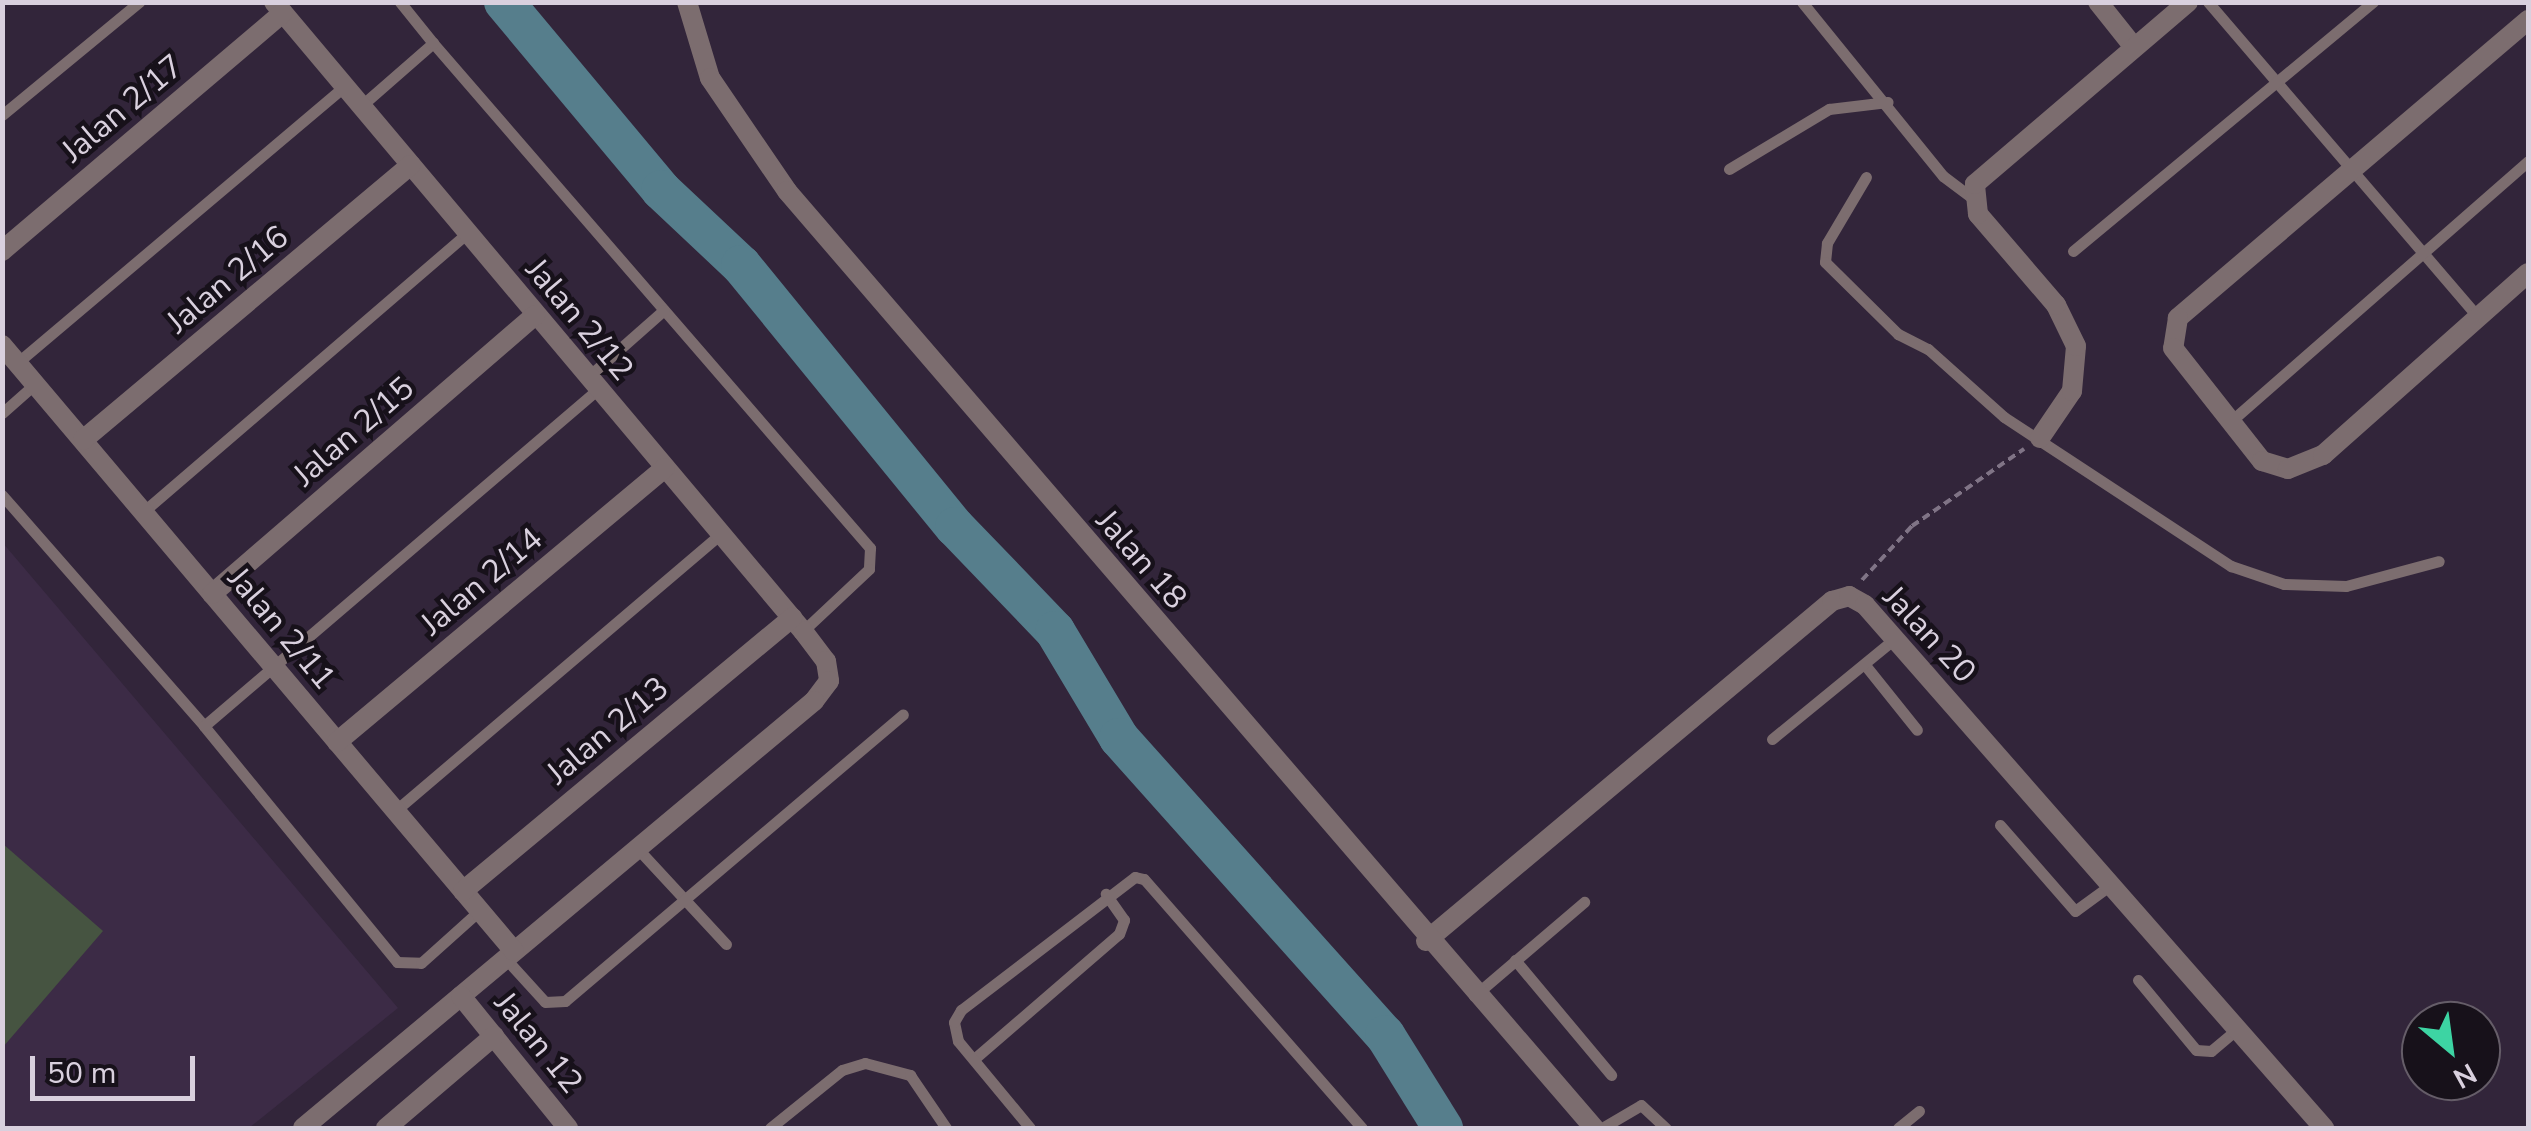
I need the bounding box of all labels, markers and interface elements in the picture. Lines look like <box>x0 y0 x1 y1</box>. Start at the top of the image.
street label: Jalan 2/17 <box>54 47 192 171</box>
street label: Jalan 2/16 <box>159 218 297 342</box>
street label: Jalan 2/12 <box>517 251 641 389</box>
street label: Jalan 2/15 <box>286 369 422 495</box>
street label: Jalan 18 <box>1088 503 1194 617</box>
street label: Jalan 2/14 <box>413 520 551 644</box>
street label: Jalan 2/11 <box>219 560 343 698</box>
street label: Jalan 20 <box>1875 579 1983 691</box>
street label: Jalan 2/13 <box>539 669 677 793</box>
street label: Jalan 12 <box>486 985 590 1101</box>
north arrow <box>2401 1001 2501 1101</box>
scale bar <box>35 1036 200 1098</box>
text: 50 m <box>47 1053 116 1094</box>
text: N <box>2446 1054 2483 1097</box>

